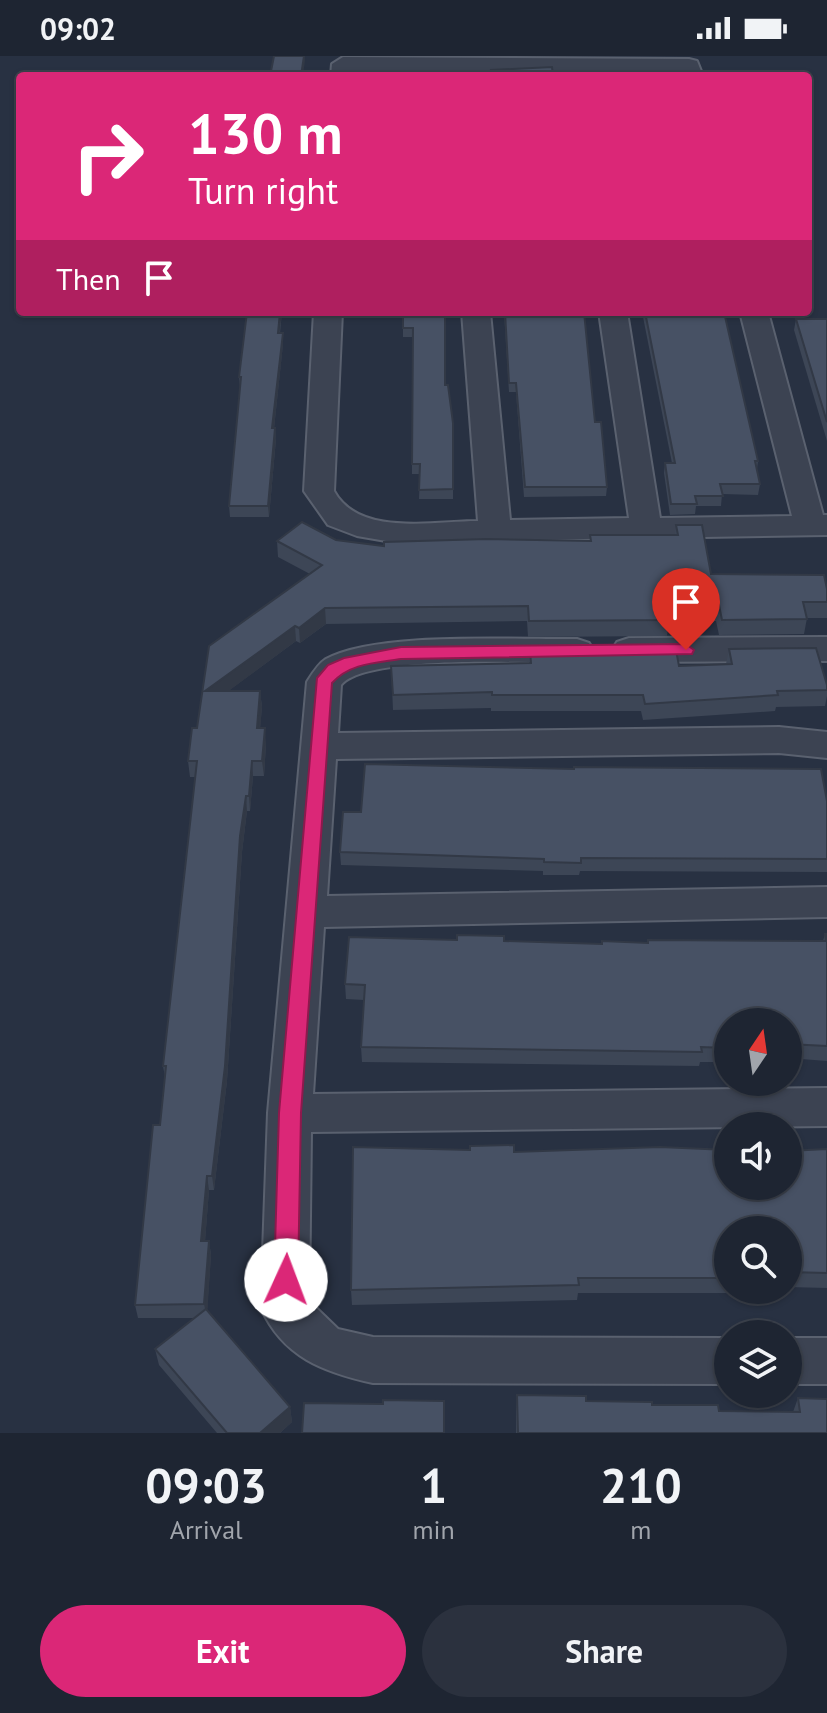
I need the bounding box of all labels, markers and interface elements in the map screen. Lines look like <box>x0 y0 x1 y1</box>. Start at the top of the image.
text: 09:02 <box>40 9 116 48</box>
text: 130 m <box>188 97 343 169</box>
icon: right <box>56 104 160 208</box>
text: Turn right <box>188 167 338 214</box>
icon: arrive <box>137 256 181 300</box>
text: Then <box>56 259 121 298</box>
pin <box>652 568 720 650</box>
icon: arrive <box>664 580 708 624</box>
north arrow <box>714 1008 802 1096</box>
map controls <box>714 1008 802 1408</box>
button: sound <box>714 1112 802 1200</box>
button: search <box>714 1216 802 1304</box>
position arrow <box>244 1238 328 1322</box>
button: layers <box>714 1320 802 1408</box>
text: 09:03 <box>145 1454 267 1516</box>
text: 1 <box>420 1454 447 1516</box>
text: 210 <box>600 1454 682 1516</box>
text: Arrival <box>170 1513 243 1546</box>
text: min <box>412 1513 455 1546</box>
text: m <box>630 1513 651 1546</box>
button: Exit <box>40 1605 406 1697</box>
button: Share <box>422 1605 787 1697</box>

